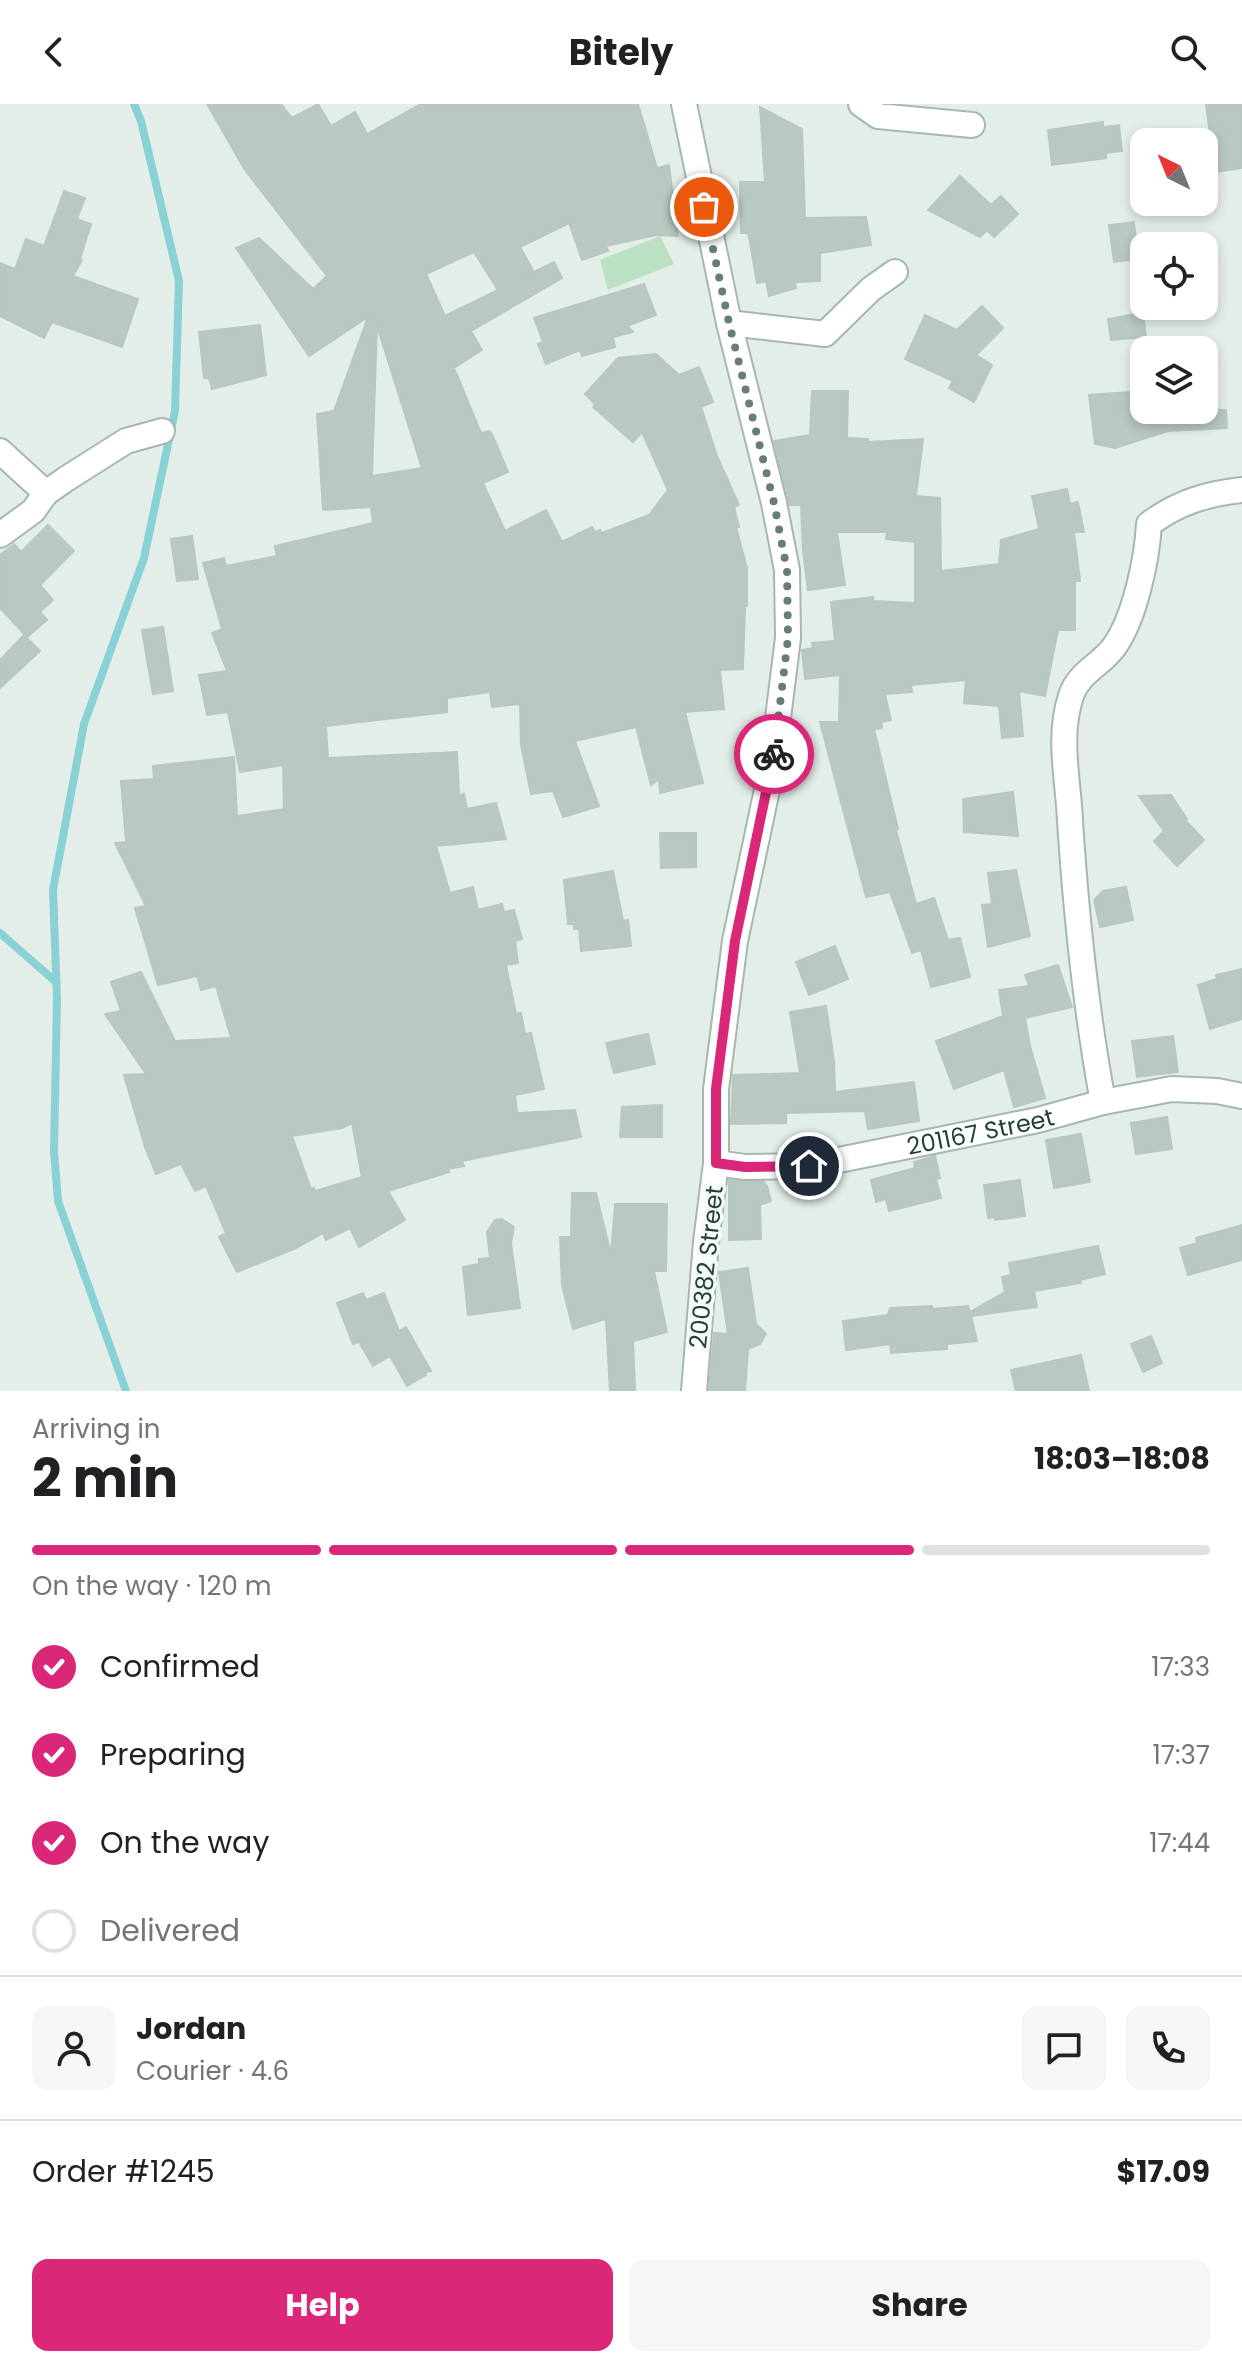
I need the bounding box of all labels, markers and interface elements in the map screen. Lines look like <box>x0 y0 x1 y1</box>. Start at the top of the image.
text: Bitely <box>569 27 673 78</box>
icon: back <box>32 30 76 74</box>
icon: search <box>1166 30 1210 74</box>
north arrow <box>1130 128 1218 216</box>
map controls <box>1130 128 1218 424</box>
pin <box>670 173 738 241</box>
icon: bag <box>682 185 726 229</box>
button: locate <box>1130 232 1218 320</box>
button: layers <box>1130 336 1218 424</box>
courier <box>734 714 814 794</box>
icon: bike <box>752 732 796 776</box>
street label: 201167 Street <box>904 1100 1058 1162</box>
pin <box>775 1132 843 1200</box>
icon: home <box>787 1144 831 1188</box>
street label: 200382 Street <box>681 1184 731 1350</box>
text: Arriving in <box>32 1411 161 1447</box>
text: 18:03–18:08 <box>1034 1437 1210 1480</box>
text: 2 min <box>32 1442 178 1515</box>
text: On the way · 120 m <box>32 1568 271 1604</box>
icon: check <box>32 1645 76 1689</box>
text: Confirmed <box>100 1645 260 1688</box>
text: 17:33 <box>1151 1649 1210 1685</box>
icon: check <box>32 1733 76 1777</box>
text: Preparing <box>100 1733 246 1776</box>
text: 17:37 <box>1152 1737 1210 1773</box>
icon: check <box>32 1821 76 1865</box>
text: On the way <box>100 1821 269 1864</box>
text: 17:44 <box>1149 1825 1210 1861</box>
text: Delivered <box>100 1909 240 1952</box>
button: person <box>32 2006 116 2090</box>
button: chat <box>1022 2006 1106 2090</box>
button: phone <box>1126 2006 1210 2090</box>
text: Jordan <box>136 2007 246 2050</box>
text: Courier · 4.6 <box>136 2053 289 2089</box>
text: Order #1245 <box>32 2150 215 2193</box>
text: $17.09 <box>1116 2150 1210 2193</box>
button: Help <box>32 2259 613 2351</box>
button: Share <box>629 2259 1210 2351</box>

